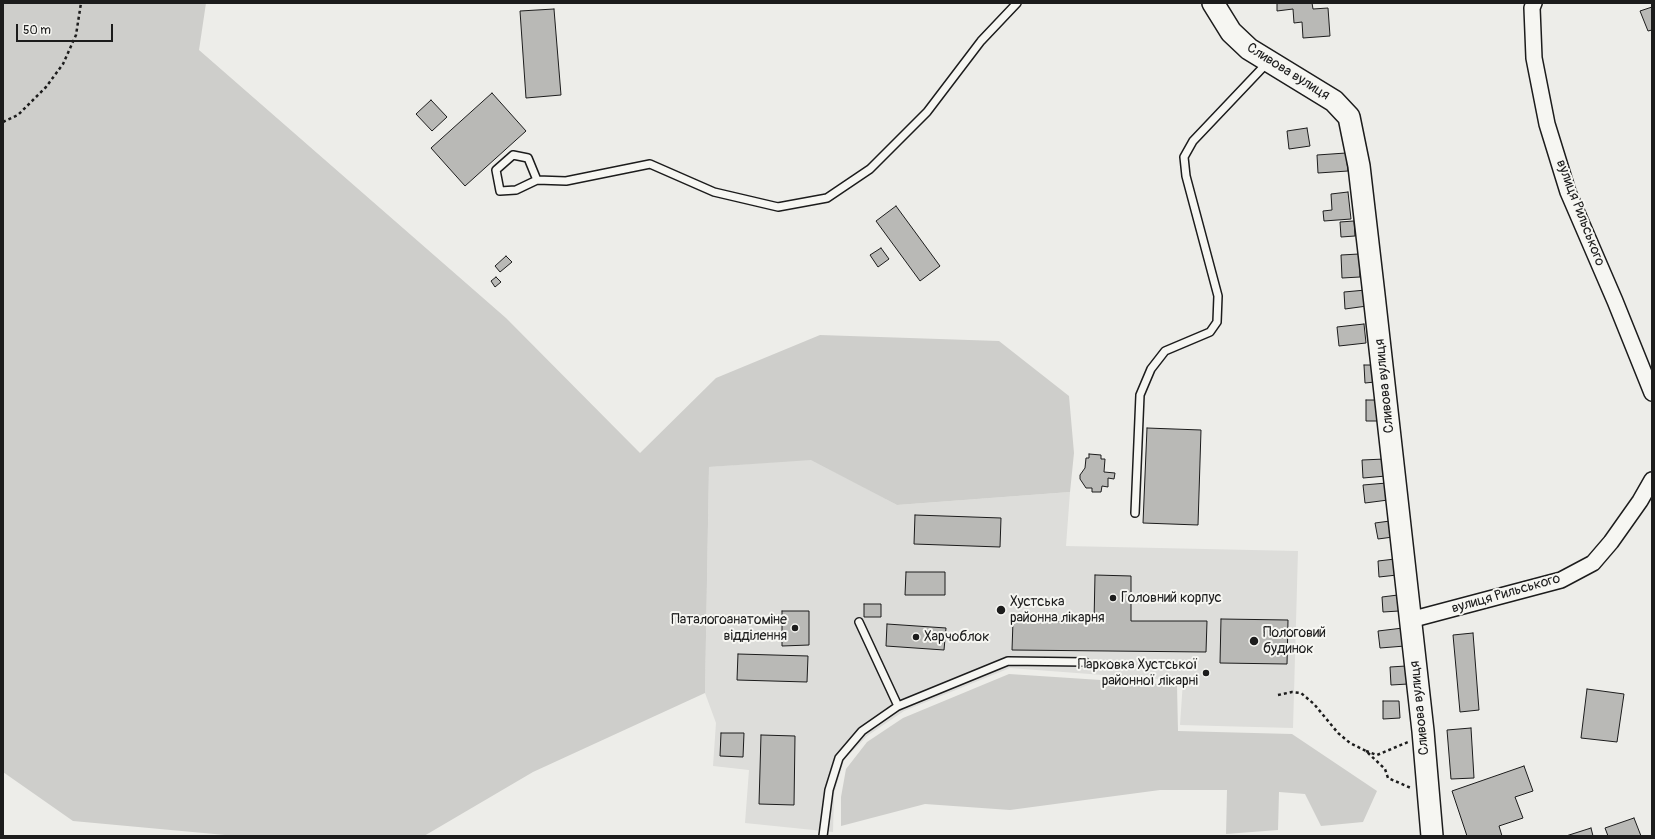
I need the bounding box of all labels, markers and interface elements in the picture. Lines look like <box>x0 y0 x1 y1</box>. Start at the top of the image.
scale bar <box>18 16 115 42</box>
text: 50 m <box>23 23 51 38</box>
street label: Сливова вулиця <box>1243 40 1333 104</box>
street label: вулиця Рильського <box>1552 158 1608 268</box>
street label: Сливова вулиця <box>1372 338 1398 434</box>
street label: вулиця Рильського <box>1450 570 1562 618</box>
place label: Головний корпус <box>1121 590 1222 606</box>
marker: Головний корпус <box>1108 593 1118 603</box>
place label: Хустська районна лікарня <box>1010 594 1105 626</box>
marker: Хустська районна лікарня <box>995 604 1007 616</box>
place label: Паталогоанатоміне відділення <box>671 612 787 644</box>
marker: Паталогоанатоміне відділення <box>790 623 800 633</box>
place label: Пологовий будинок <box>1263 625 1326 658</box>
place label: Харчоблок <box>924 629 989 645</box>
marker: Харчоблок <box>911 632 921 642</box>
marker: Пологовий будинок <box>1248 635 1260 647</box>
place label: Парковка Хустської районної лікарні <box>1078 657 1198 690</box>
street label: Сливова вулиця <box>1407 660 1433 756</box>
marker: Парковка Хустської районної лікарні <box>1201 668 1211 678</box>

